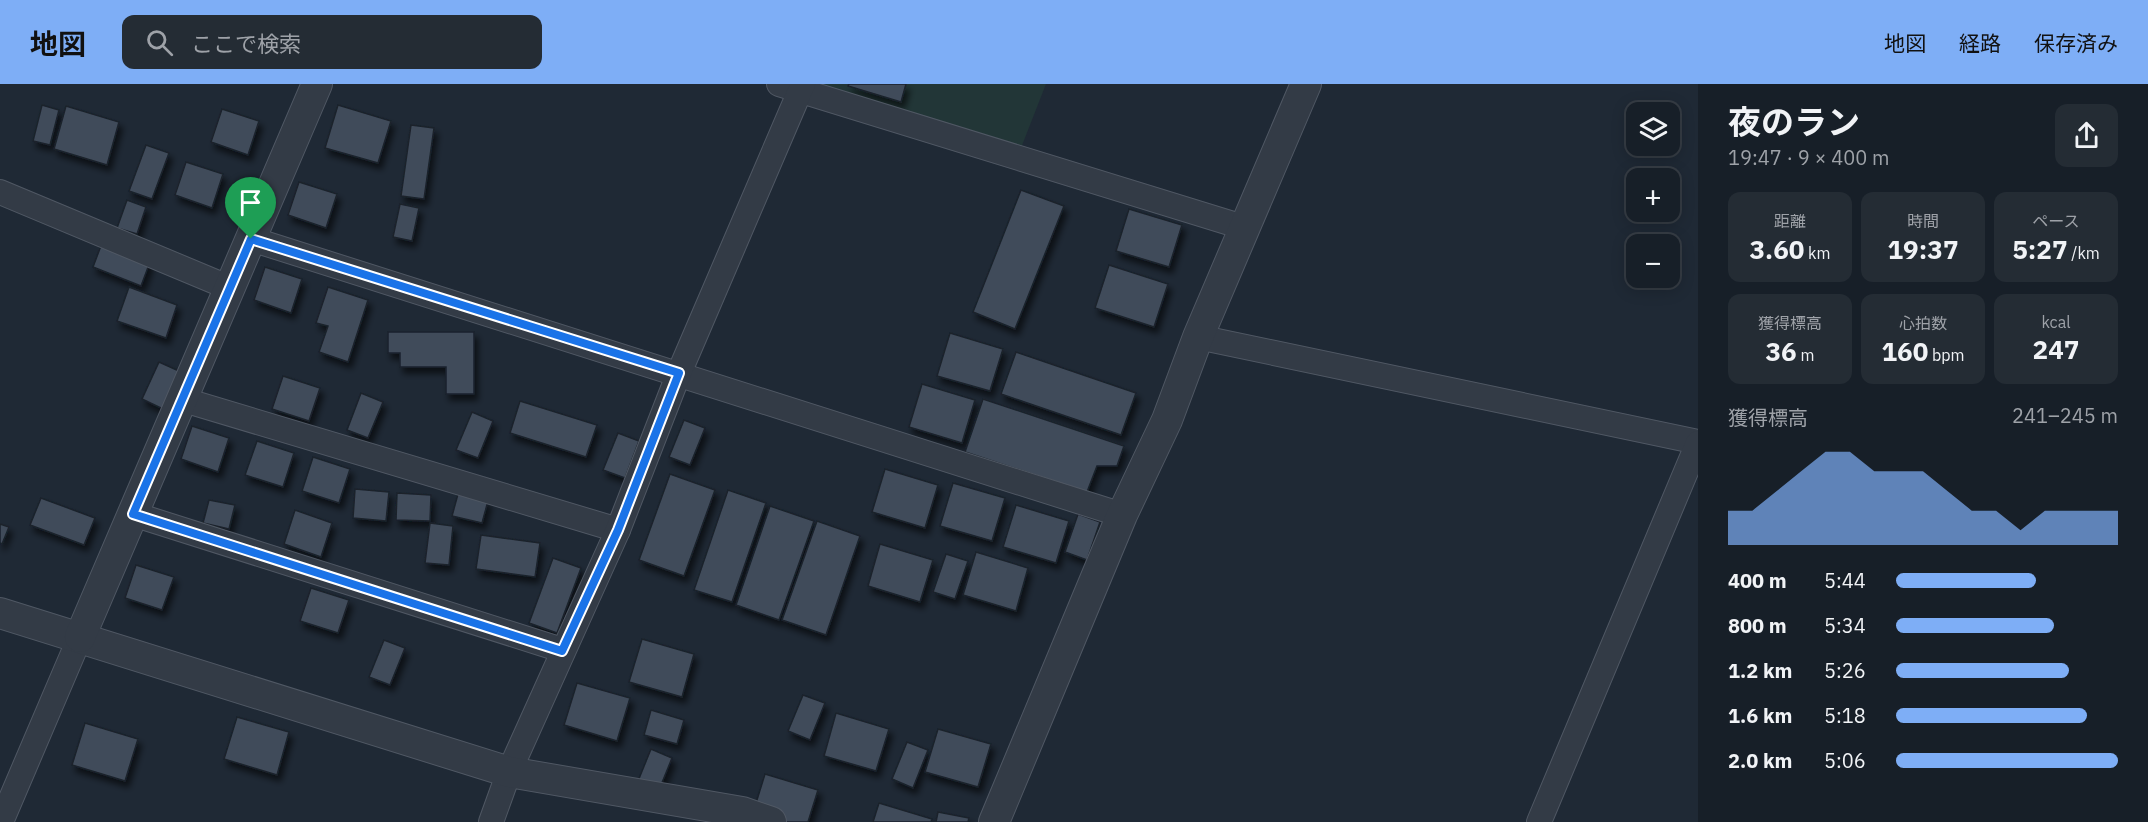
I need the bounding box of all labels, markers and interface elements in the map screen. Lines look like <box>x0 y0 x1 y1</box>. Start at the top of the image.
search box <box>122 15 542 69</box>
text: 地図 <box>30 25 86 62</box>
icon: search <box>143 26 176 59</box>
text: ここで検索 <box>191 29 301 58</box>
text: 地図 <box>1884 29 1926 57</box>
text: 経路 <box>1959 29 2001 57</box>
text: 保存済み <box>2034 29 2118 57</box>
text: 夜のラン <box>1728 100 1860 143</box>
map controls <box>1626 102 1680 288</box>
button: layers <box>1626 102 1680 156</box>
button: share <box>2055 104 2118 167</box>
text: 19:47 · 9 × 400 m <box>1728 144 1889 171</box>
button: + <box>1626 168 1680 222</box>
pin <box>225 177 276 239</box>
icon: arrive <box>234 186 267 219</box>
text: 距離 <box>1774 211 1806 231</box>
text: 時間 <box>1907 211 1939 231</box>
text: ペース <box>2032 211 2080 231</box>
text: 3.60 <box>1749 232 1804 266</box>
text: 19:37 <box>1888 232 1958 266</box>
text: 5:27 <box>2012 232 2068 266</box>
button: − <box>1626 234 1680 288</box>
text: km <box>1804 243 1831 263</box>
text: /km <box>2068 243 2100 263</box>
text: kcal <box>2041 312 2071 332</box>
text: 獲得標高 <box>1758 313 1822 333</box>
text: 心拍数 <box>1899 313 1947 333</box>
text: 247 <box>2033 332 2079 366</box>
text: 36 <box>1766 334 1797 368</box>
text: 160 <box>1881 334 1928 368</box>
text: m <box>1797 345 1814 365</box>
text: bpm <box>1928 345 1965 365</box>
text: 241–245 m <box>2012 402 2118 429</box>
text: 獲得標高 <box>1728 404 1808 431</box>
text: 400 m <box>1728 567 1787 594</box>
text: 5:44 <box>1824 567 1866 594</box>
text: 800 m <box>1728 612 1787 639</box>
text: 5:34 <box>1824 612 1866 639</box>
text: 1.2 km <box>1728 657 1792 684</box>
text: 5:26 <box>1824 657 1866 684</box>
text: 1.6 km <box>1728 702 1792 729</box>
text: 5:18 <box>1824 702 1866 729</box>
text: 2.0 km <box>1728 747 1792 774</box>
text: 5:06 <box>1824 747 1866 774</box>

